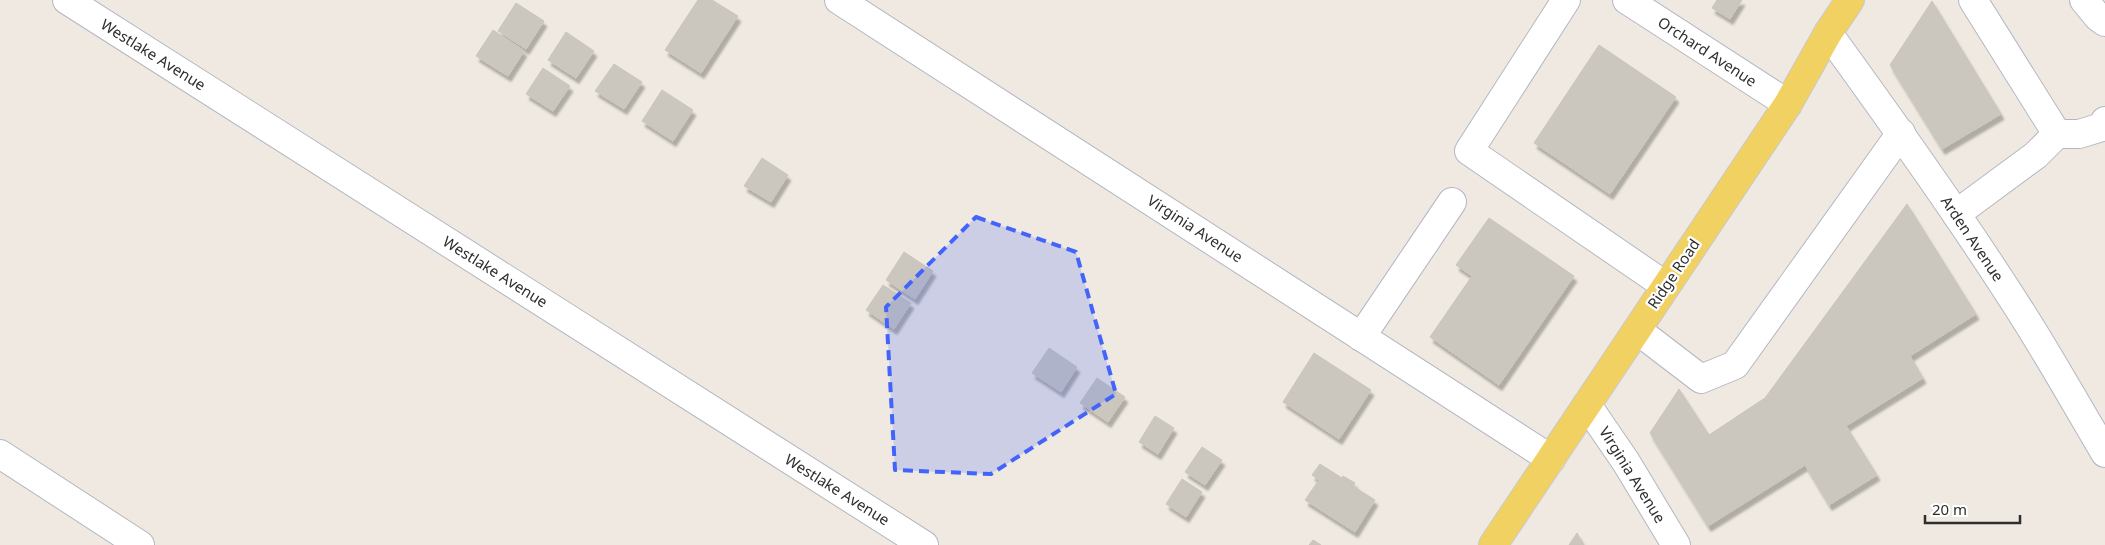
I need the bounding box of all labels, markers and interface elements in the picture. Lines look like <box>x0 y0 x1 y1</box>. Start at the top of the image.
street label: Orchard Avenue <box>1654 12 1761 91</box>
street label: Westlake Avenue <box>97 14 210 94</box>
street label: Virginia Avenue <box>1144 190 1247 267</box>
street label: Arden Avenue <box>1937 192 2009 285</box>
street label: Westlake Avenue <box>439 231 552 311</box>
street label: Ridge Road <box>1642 235 1704 312</box>
street label: Virginia Avenue <box>1595 422 1671 526</box>
street label: Westlake Avenue <box>781 449 894 529</box>
scale bar <box>1925 492 2020 524</box>
text: 20 m <box>1932 499 1967 519</box>

